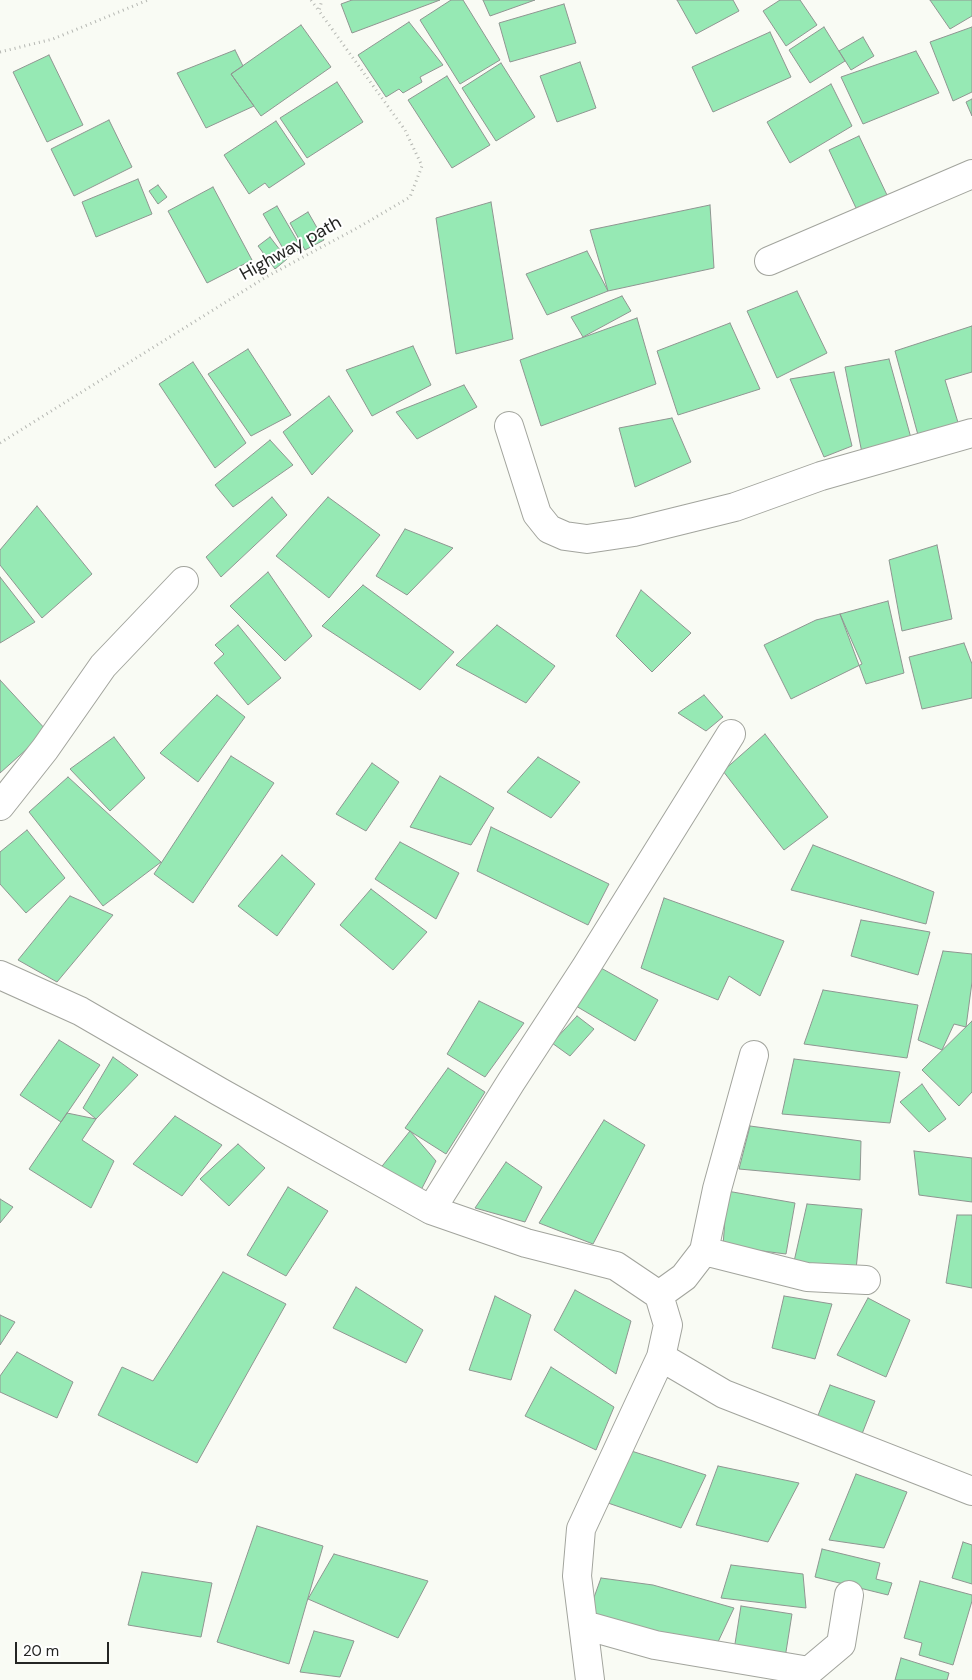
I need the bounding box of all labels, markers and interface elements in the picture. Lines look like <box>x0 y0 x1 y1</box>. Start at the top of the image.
street label: Highway path <box>236 212 346 286</box>
scale bar <box>18 1632 111 1664</box>
text: 20 m <box>23 1641 59 1661</box>

